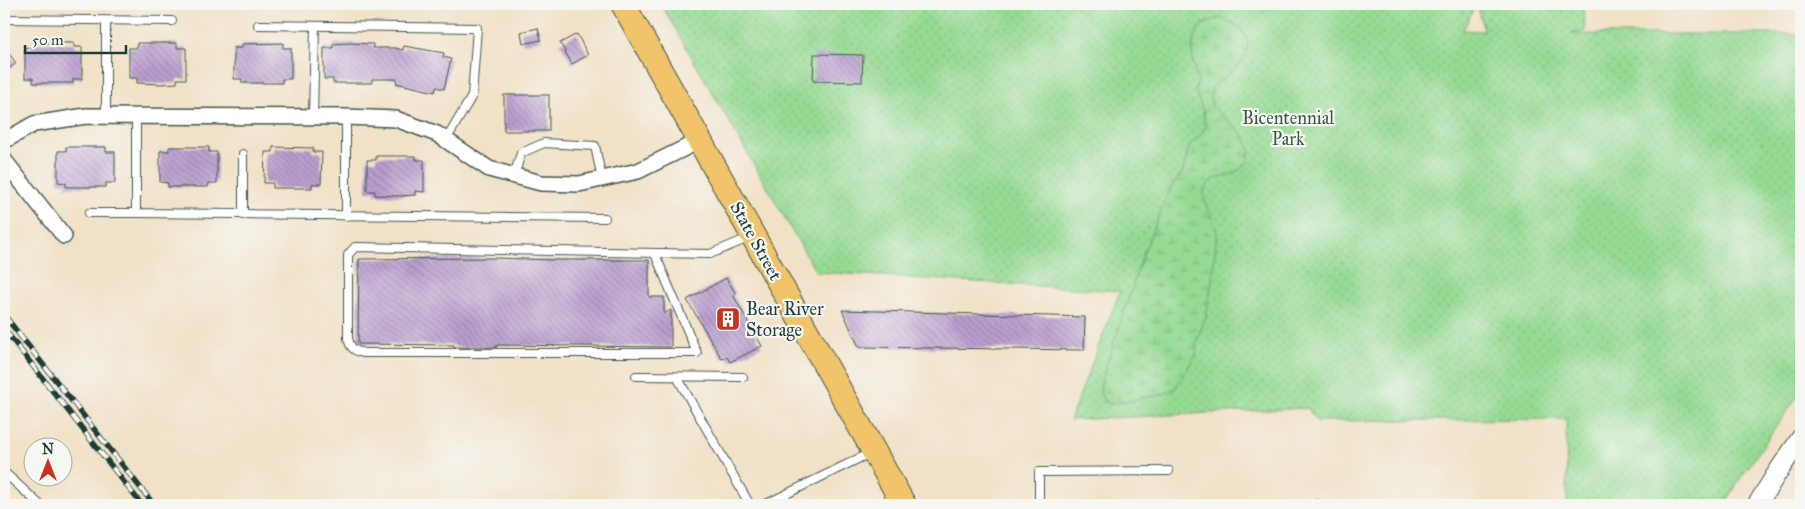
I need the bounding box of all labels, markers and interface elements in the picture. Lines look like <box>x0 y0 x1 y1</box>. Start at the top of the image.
scale bar <box>25 22 126 54</box>
text: 50 m <box>32 31 64 49</box>
park label: Bicentennial Park <box>1242 107 1334 150</box>
street label: State Street <box>725 198 787 285</box>
place label: Bear River Storage <box>746 298 824 342</box>
building icon: Bear River Storage <box>715 306 741 332</box>
north arrow <box>22 436 72 486</box>
text: N <box>42 441 54 458</box>

